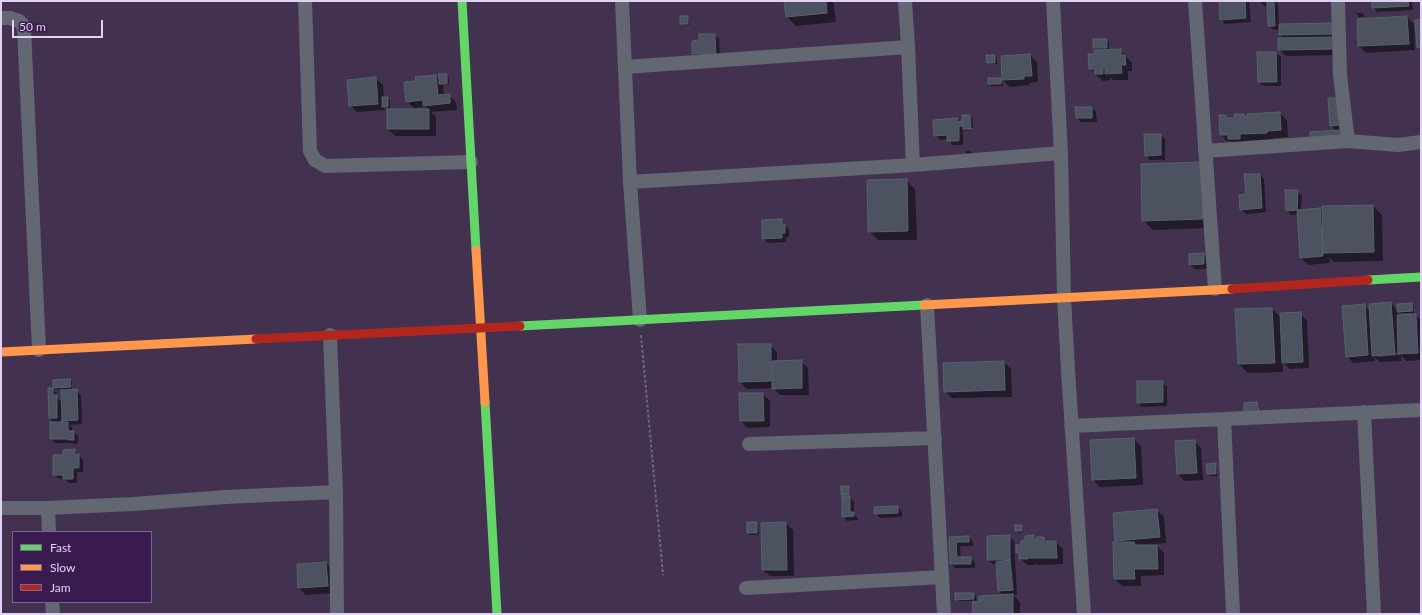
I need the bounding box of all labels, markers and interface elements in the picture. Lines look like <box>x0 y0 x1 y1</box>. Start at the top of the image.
scale bar <box>14 12 105 38</box>
text: 50 m <box>19 19 46 34</box>
legend <box>12 531 152 603</box>
text: Fast <box>50 540 71 555</box>
text: Slow <box>50 560 75 575</box>
text: Jam <box>50 580 71 595</box>

